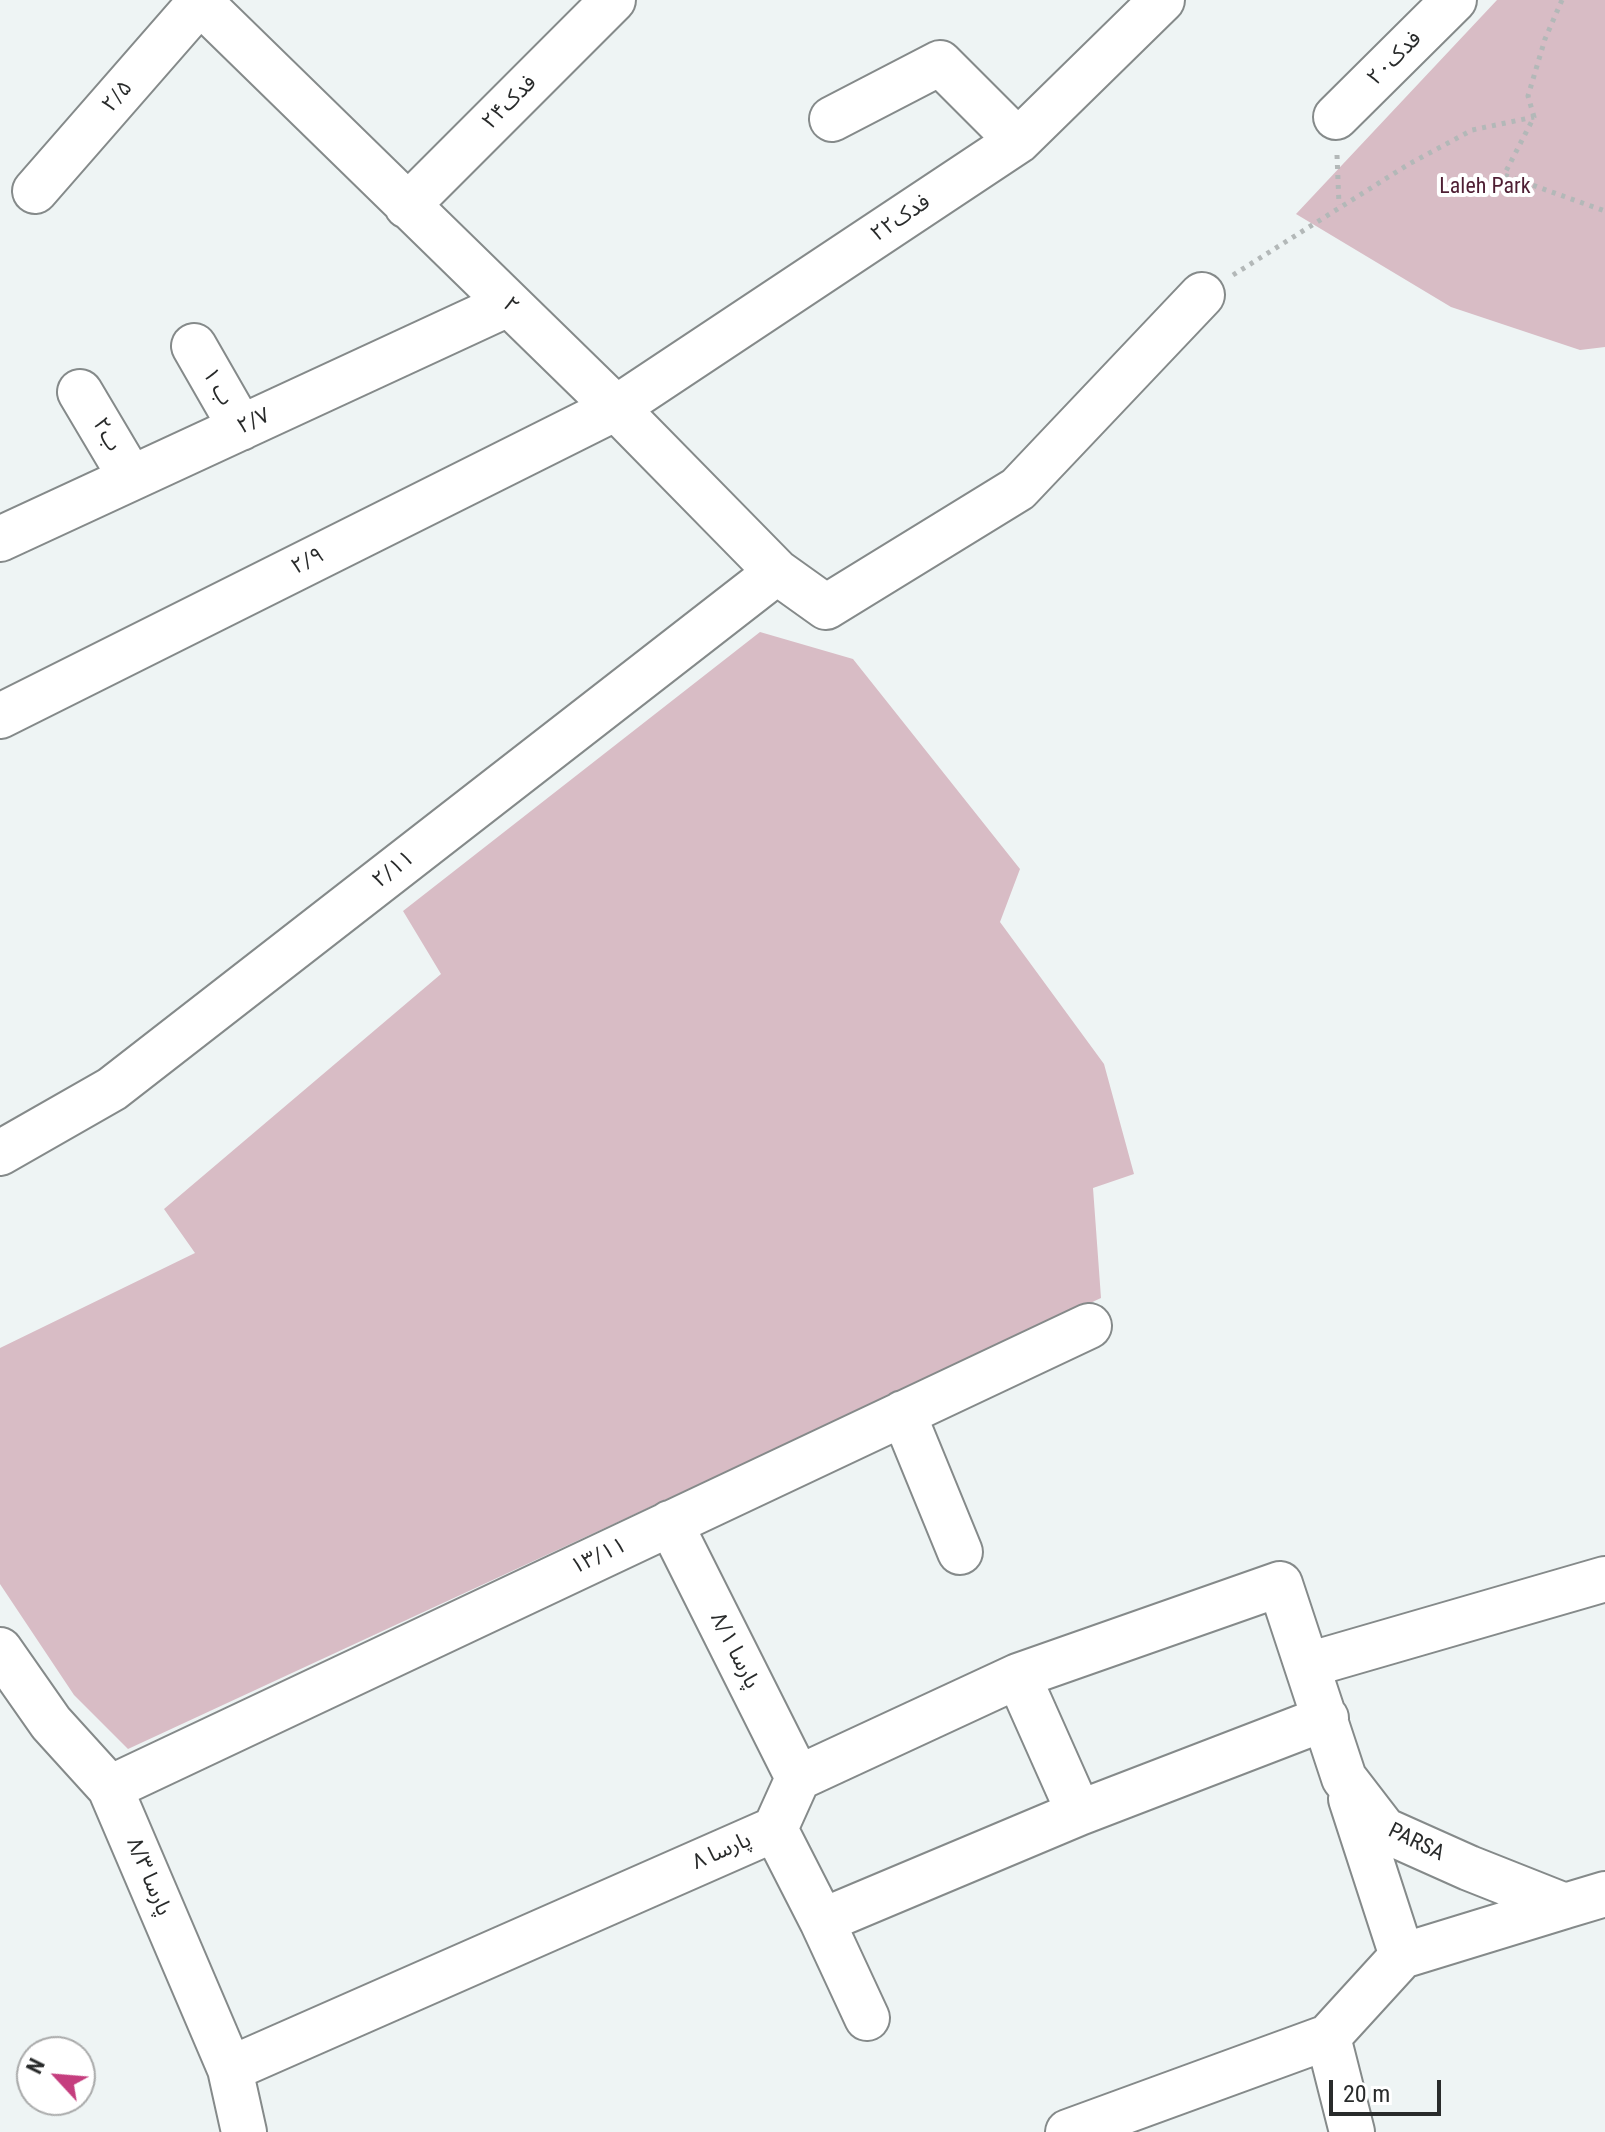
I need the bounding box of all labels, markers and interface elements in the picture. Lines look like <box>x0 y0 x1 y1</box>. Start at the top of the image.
street label: فدک۲۰ <box>1362 26 1428 92</box>
street label: فدک۲۴ <box>477 70 543 136</box>
street label: ۲/۵ <box>97 76 139 118</box>
park label: Laleh Park <box>1439 174 1531 200</box>
street label: فدک۲۲ <box>866 190 936 248</box>
street label: ۲ <box>496 292 524 320</box>
street label: ۱ ب <box>196 363 238 411</box>
street label: ۲/۷ <box>233 403 275 441</box>
street label: ۲ب <box>86 413 126 457</box>
street label: ۲/۹ <box>287 543 329 581</box>
street label: ۲/۱۱ <box>368 845 420 895</box>
street label: ۱۳/۱۱ <box>567 1533 631 1581</box>
street label: ۸/۱ پارسا <box>704 1608 764 1694</box>
street label: PARSA <box>1384 1818 1448 1868</box>
street label: ۸ پارسا <box>688 1827 756 1877</box>
street label: ۸/۳ پارسا <box>120 1834 176 1920</box>
north arrow <box>16 2036 96 2116</box>
text: N <box>22 2055 50 2078</box>
scale bar <box>1333 2064 1445 2114</box>
text: 20 m <box>1343 2080 1390 2108</box>

